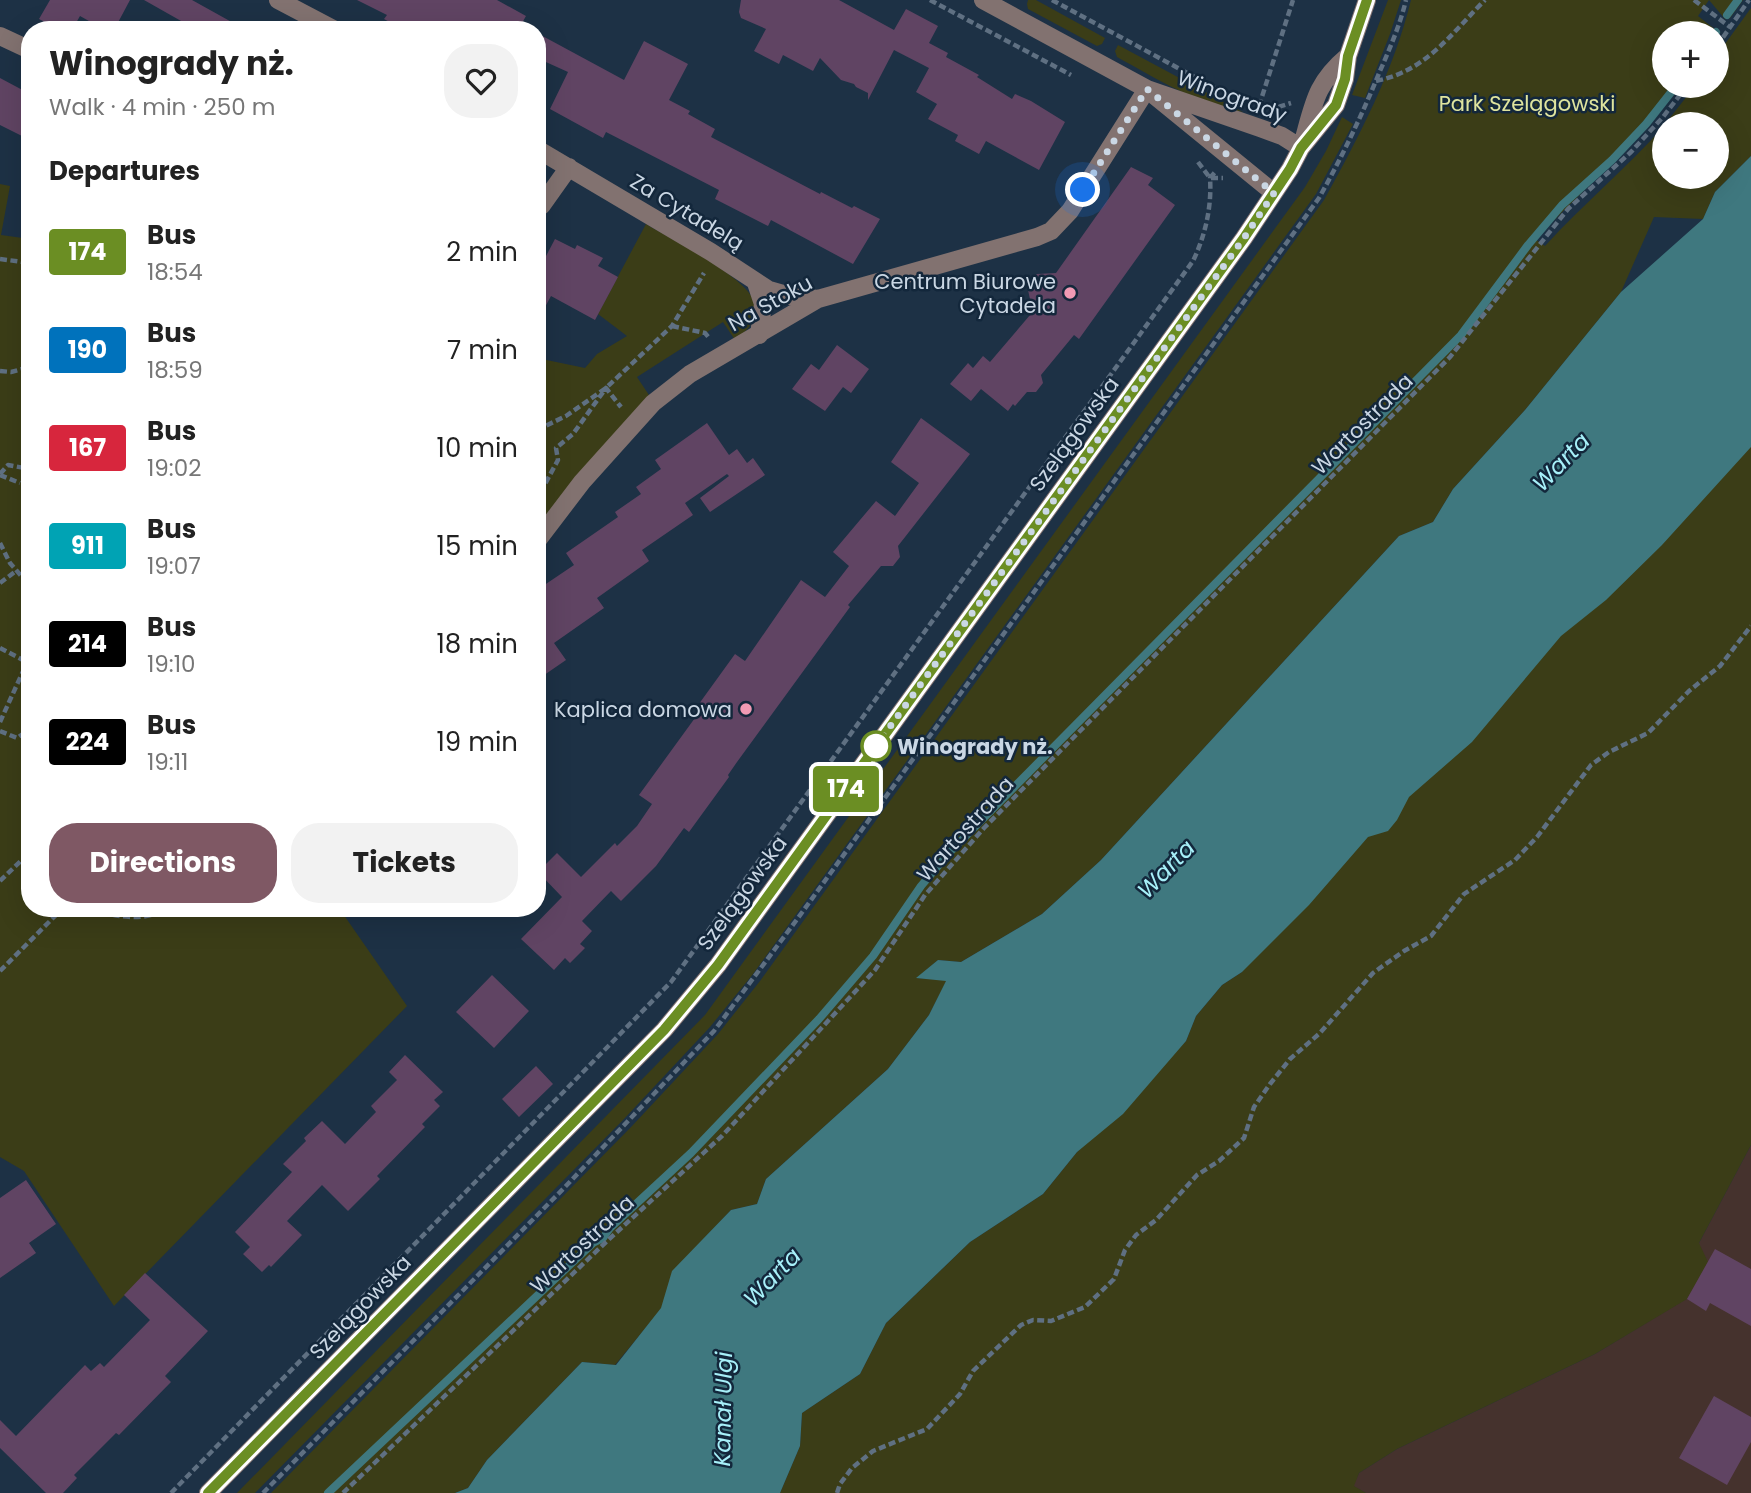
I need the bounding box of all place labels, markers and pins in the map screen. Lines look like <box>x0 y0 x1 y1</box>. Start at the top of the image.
place label: Centrum Biurowe Cytadela <box>874 267 1056 320</box>
marker: Centrum Biurowe Cytadela <box>1062 285 1078 301</box>
place label: Kaplica domowa <box>554 695 732 724</box>
marker: Kaplica domowa <box>738 701 754 717</box>
marker: Winogrady nż. <box>861 731 891 761</box>
place label: Winogrady nż. <box>897 732 1053 761</box>

